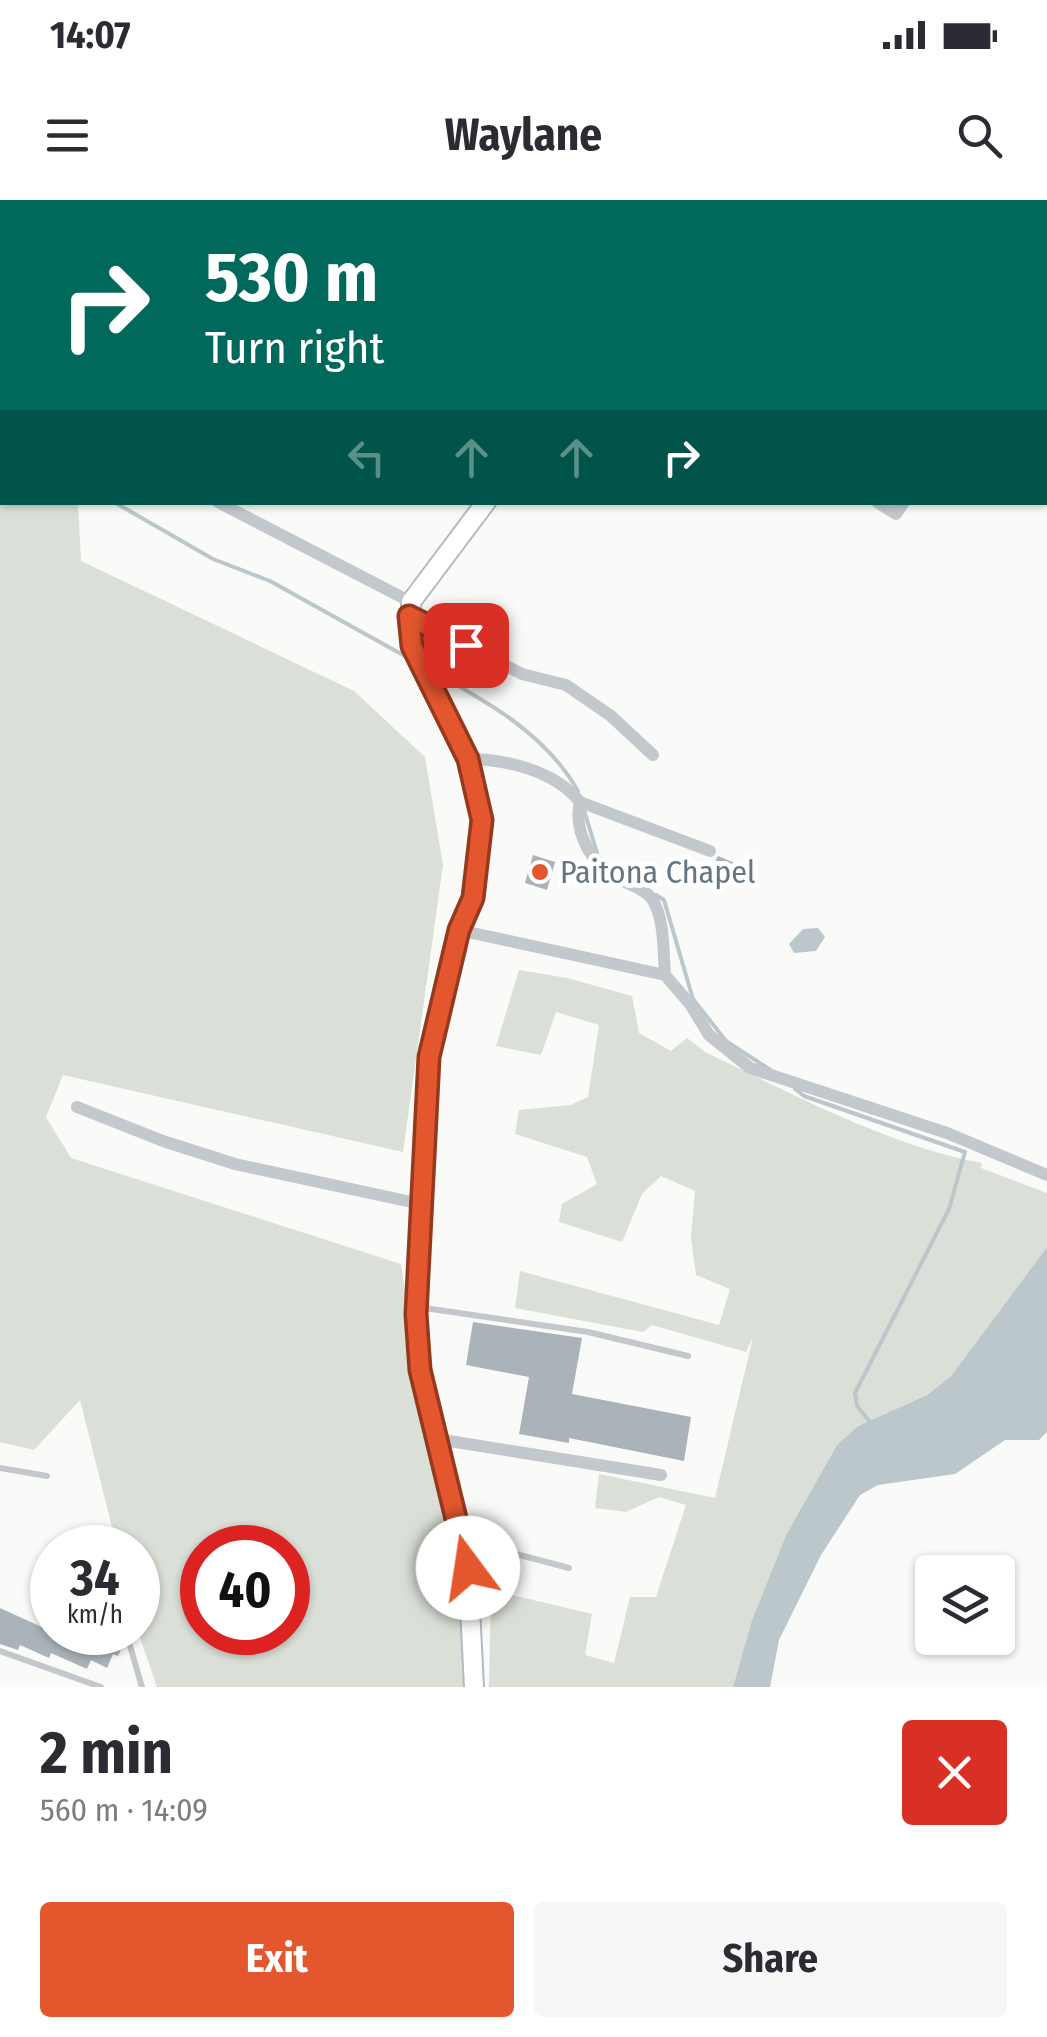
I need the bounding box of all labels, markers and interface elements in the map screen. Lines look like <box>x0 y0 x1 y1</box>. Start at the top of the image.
text: 14:07 <box>50 12 131 58</box>
icon: menu <box>40 108 95 163</box>
text: Waylane <box>445 108 602 162</box>
icon: search <box>952 108 1007 163</box>
text: 530 m <box>205 236 378 320</box>
icon: right <box>40 240 170 370</box>
text: Turn right <box>205 321 384 375</box>
icon: left <box>339 430 394 485</box>
icon: ahead <box>444 430 499 485</box>
icon: ahead <box>549 430 604 485</box>
icon: right <box>654 430 709 485</box>
pin <box>424 603 509 688</box>
icon: arrive <box>439 618 494 673</box>
place label: Paitona Chapel <box>560 853 755 891</box>
marker: Paitona Chapel <box>529 861 551 883</box>
position arrow <box>416 1516 520 1620</box>
speed limit sign: 40 <box>180 1525 310 1655</box>
text: 34 <box>70 1548 120 1608</box>
map controls <box>915 1555 1015 1655</box>
button: layers <box>915 1555 1015 1655</box>
text: km/h <box>67 1600 123 1630</box>
text: 2 min <box>40 1717 173 1789</box>
button: close <box>902 1720 1007 1825</box>
text: 560 m · 14:09 <box>40 1791 208 1829</box>
button: Exit <box>40 1902 514 2017</box>
button: Share <box>534 1902 1007 2017</box>

